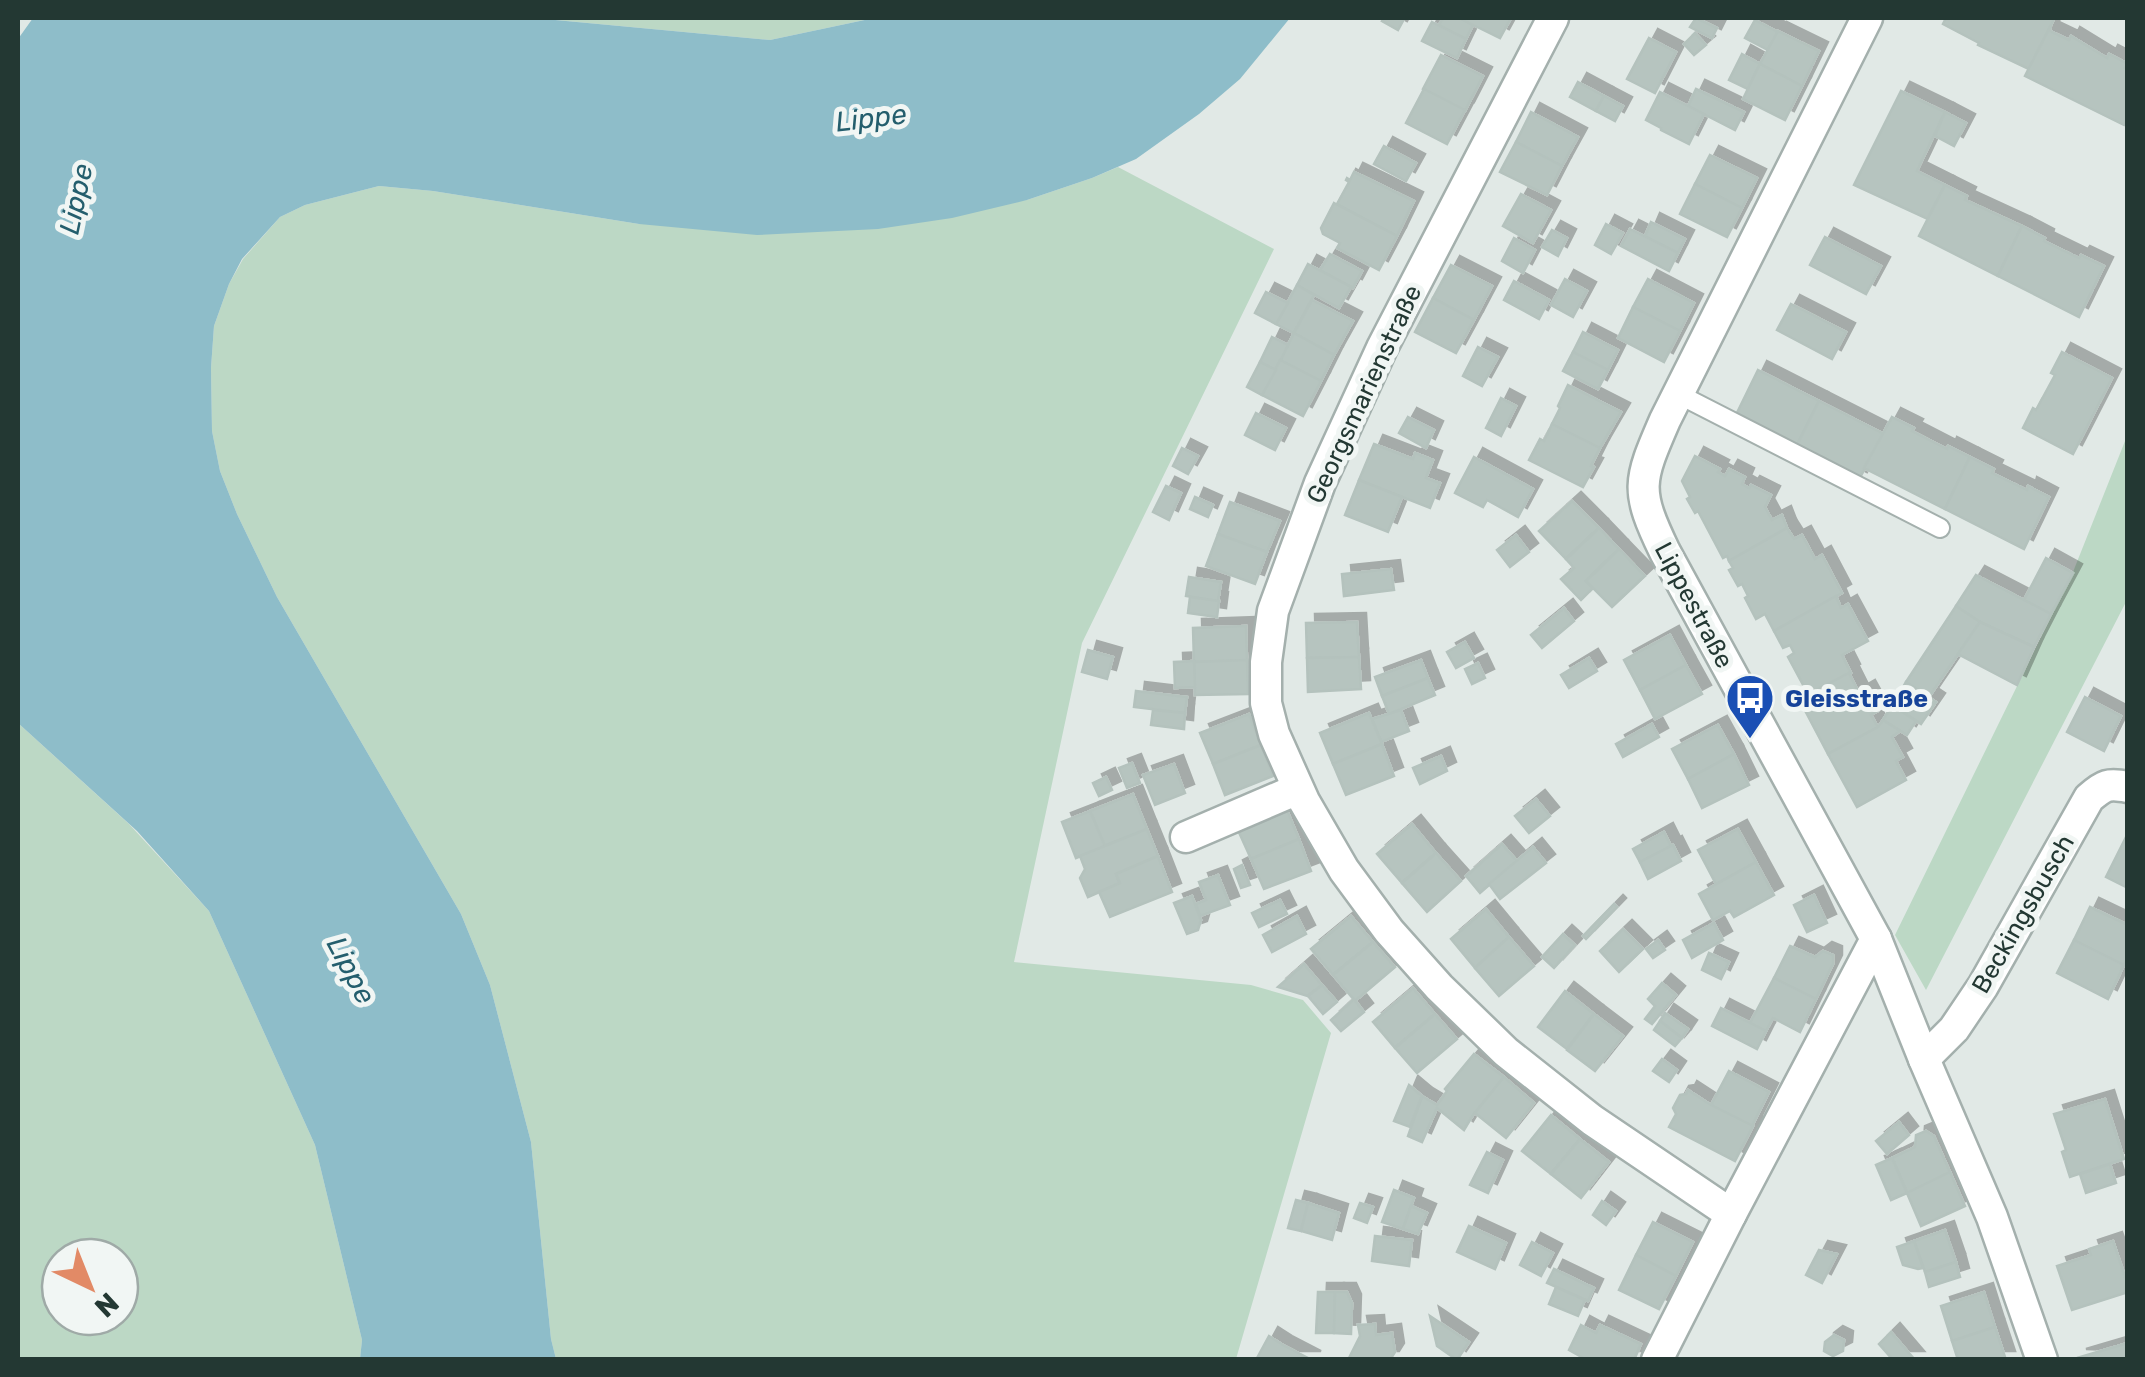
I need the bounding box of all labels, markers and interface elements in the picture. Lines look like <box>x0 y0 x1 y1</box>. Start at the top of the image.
water label: Lippe <box>834 97 909 139</box>
water label: Lippe <box>52 160 100 237</box>
street label: Georgsmarienstraße <box>1301 280 1427 508</box>
street label: Lippestraße <box>1649 537 1739 673</box>
bus stop icon: Gleisstraße <box>1724 672 1776 740</box>
place label: Gleisstraße <box>1785 684 1928 713</box>
street label: Beckingsbusch <box>1966 830 2080 998</box>
water label: Lippe <box>320 931 382 1010</box>
north arrow <box>40 1237 140 1337</box>
text: N <box>88 1286 125 1324</box>

